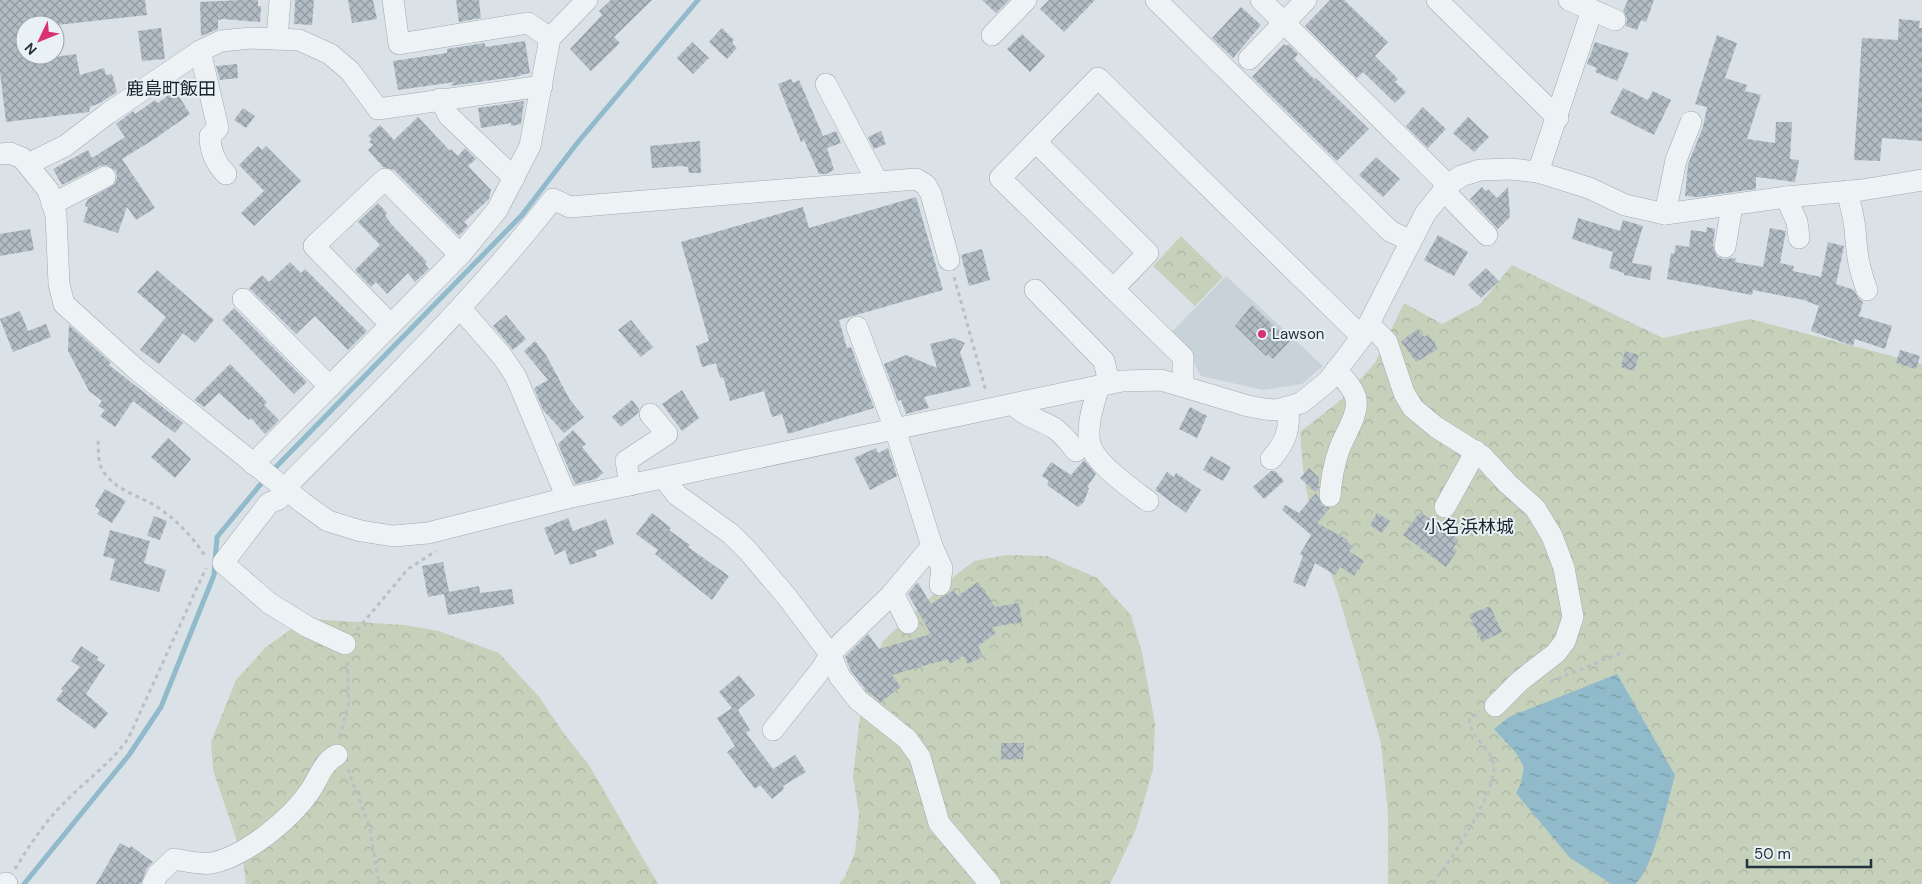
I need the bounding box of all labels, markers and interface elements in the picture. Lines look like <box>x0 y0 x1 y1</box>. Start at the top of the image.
north arrow <box>15 15 65 65</box>
text: N <box>20 39 41 59</box>
district label: 鹿島町飯田 <box>126 77 216 101</box>
place label: Lawson <box>1272 324 1324 344</box>
marker: Lawson <box>1256 328 1268 340</box>
district label: 小名浜林城 <box>1424 515 1514 539</box>
scale bar <box>1747 836 1871 868</box>
text: 50 m <box>1754 844 1791 864</box>

